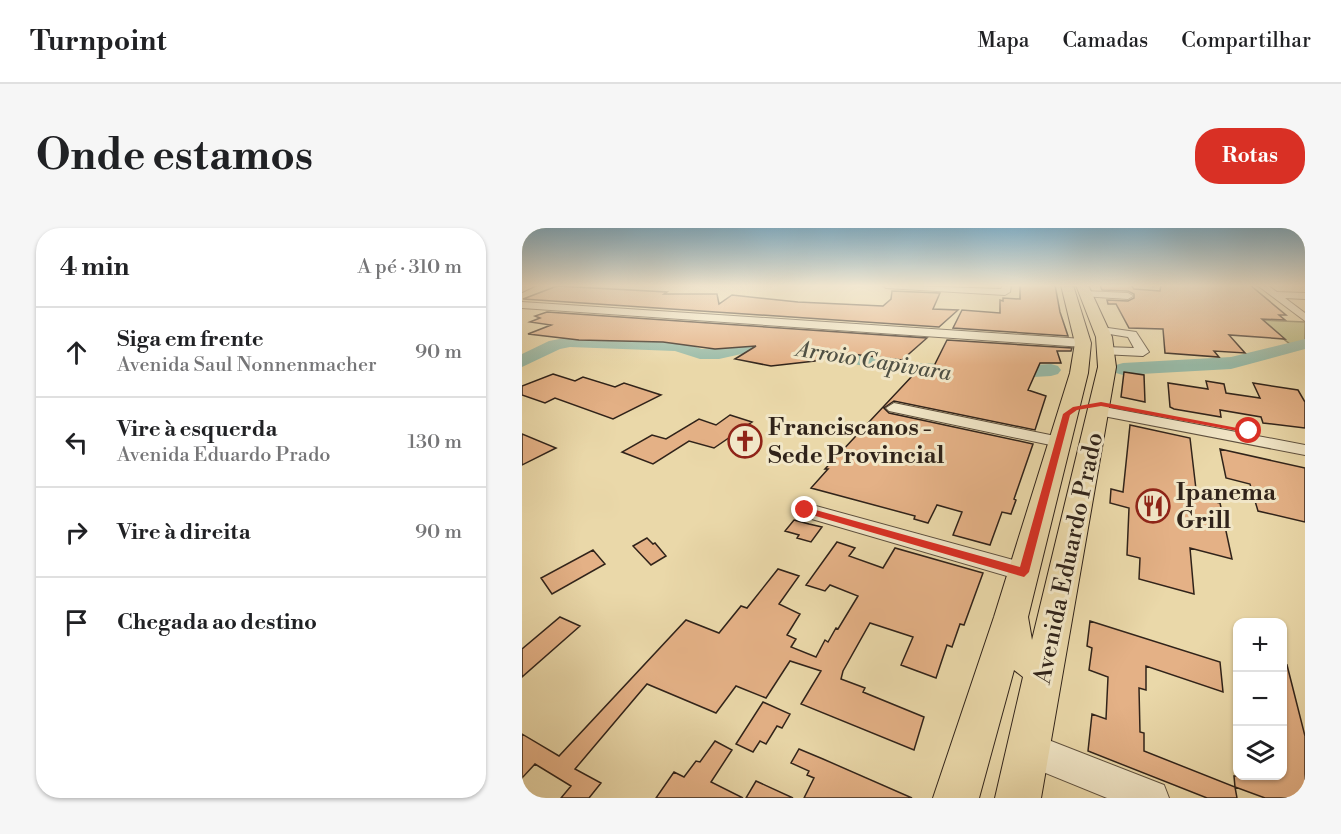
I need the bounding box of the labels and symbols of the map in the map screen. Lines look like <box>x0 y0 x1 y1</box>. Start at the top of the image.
water label: Arroio Capivara <box>792 336 954 387</box>
place label: Franciscanos - Sede Provincial <box>768 413 945 471</box>
route start <box>1235 417 1261 443</box>
church icon: Franciscanos - Sede Provincial <box>727 423 763 459</box>
street label: Avenida Eduardo Prado <box>1027 430 1110 688</box>
place label: Ipanema Grill <box>1176 478 1277 536</box>
restaurant icon: Ipanema Grill <box>1135 488 1171 524</box>
route end <box>791 496 817 522</box>

